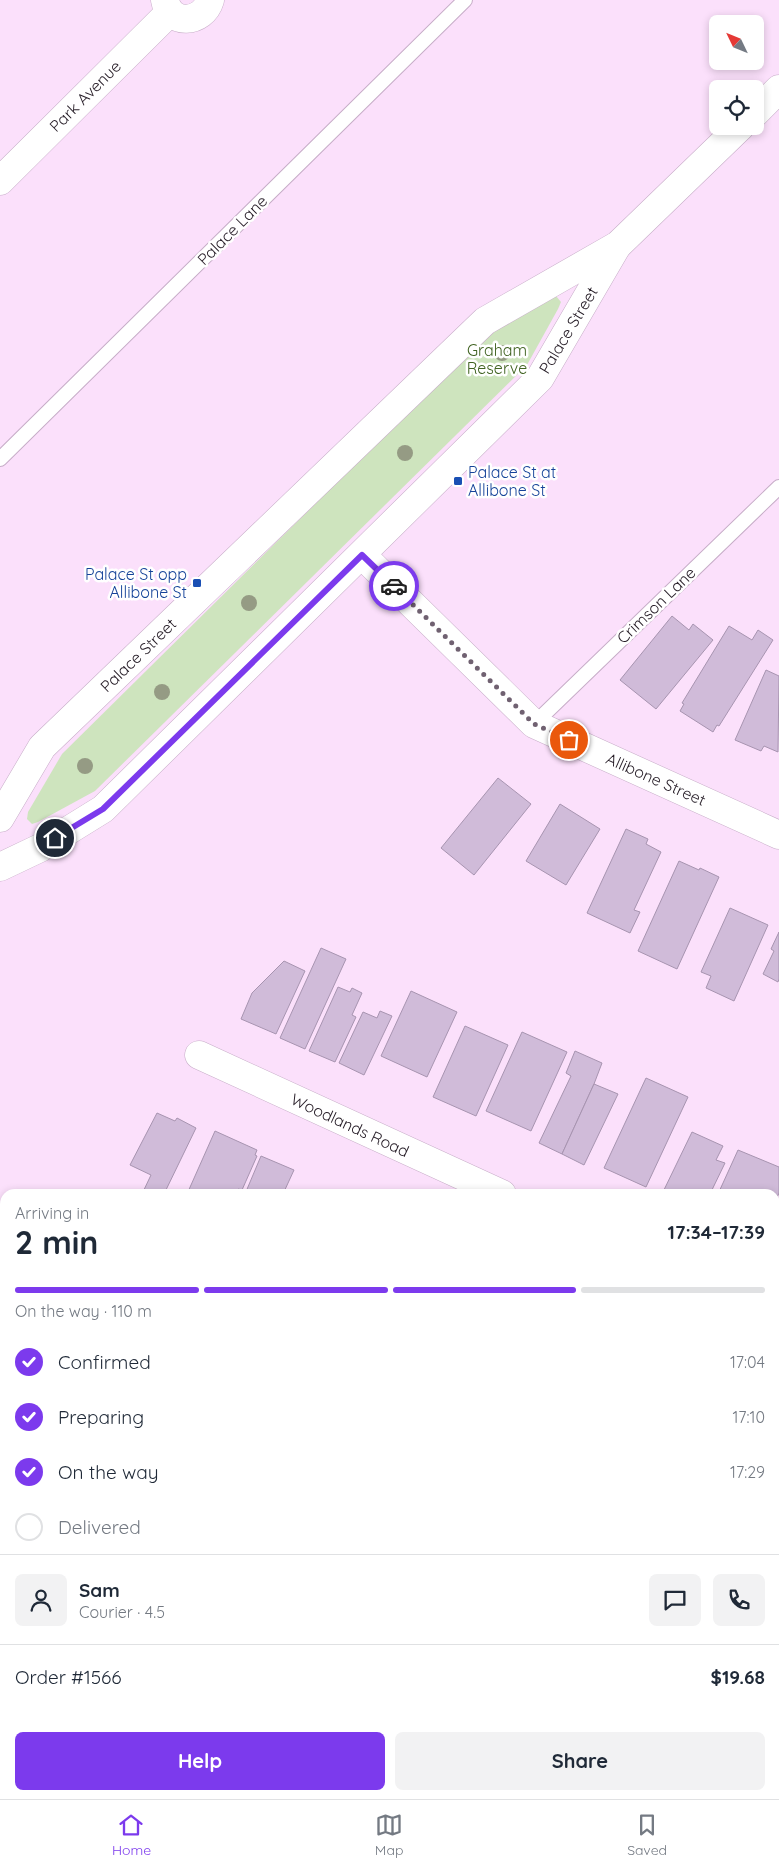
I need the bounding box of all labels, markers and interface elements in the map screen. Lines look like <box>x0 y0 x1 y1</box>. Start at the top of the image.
north arrow <box>709 15 764 70</box>
map controls <box>709 15 764 135</box>
street label: Park Avenue <box>45 56 125 136</box>
button: locate <box>709 80 764 135</box>
street label: Palace Lane <box>193 191 271 269</box>
street label: Palace Street <box>534 283 602 377</box>
park label: Graham Reserve <box>467 340 527 378</box>
place label: Palace St at Allibone St <box>468 462 556 500</box>
marker: Palace St at Allibone St <box>452 475 464 487</box>
courier <box>369 561 419 611</box>
street label: Crimson Lane <box>612 562 700 648</box>
place label: Palace St opp Allibone St <box>85 564 187 602</box>
icon: car <box>380 572 408 600</box>
marker: Palace St opp Allibone St <box>191 577 203 589</box>
street label: Palace Street <box>96 614 180 696</box>
pin <box>548 719 590 761</box>
icon: bag <box>555 726 583 754</box>
street label: Allibone Street <box>603 748 709 810</box>
pin <box>34 817 76 859</box>
icon: home <box>41 824 69 852</box>
street label: Woodlands Road <box>288 1089 412 1161</box>
text: Arriving in <box>15 1203 89 1223</box>
text: 17:34–17:39 <box>668 1220 765 1244</box>
text: 2 min <box>15 1222 98 1262</box>
text: On the way · 110 m <box>15 1301 152 1321</box>
icon: check <box>15 1348 43 1376</box>
text: Confirmed <box>58 1350 151 1374</box>
text: 17:04 <box>730 1352 765 1372</box>
icon: check <box>15 1403 43 1431</box>
text: Preparing <box>58 1405 144 1429</box>
text: 17:10 <box>732 1407 765 1427</box>
icon: check <box>15 1458 43 1486</box>
text: On the way <box>58 1460 159 1484</box>
text: 17:29 <box>730 1462 765 1482</box>
text: Delivered <box>58 1515 141 1539</box>
button: person <box>15 1574 67 1626</box>
button: chat <box>649 1574 701 1626</box>
button: phone <box>713 1574 765 1626</box>
text: Sam <box>79 1578 120 1602</box>
text: Courier · 4.5 <box>79 1602 165 1622</box>
text: Order #1566 <box>15 1665 121 1689</box>
text: $19.68 <box>711 1665 765 1689</box>
button: Help <box>15 1732 385 1790</box>
button: Share <box>395 1732 765 1790</box>
tab: Home <box>112 1811 151 1859</box>
tab: Map <box>375 1811 403 1859</box>
tab: Saved <box>627 1811 667 1859</box>

